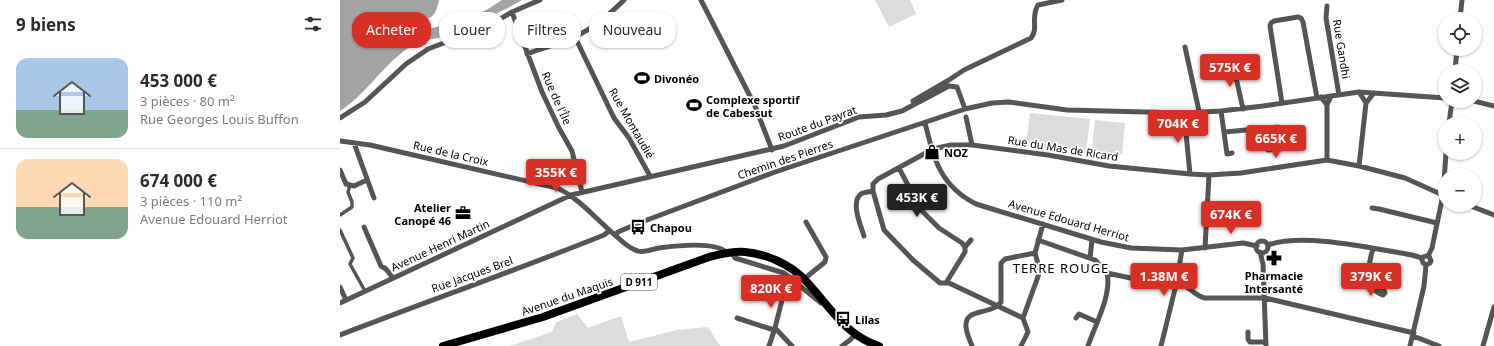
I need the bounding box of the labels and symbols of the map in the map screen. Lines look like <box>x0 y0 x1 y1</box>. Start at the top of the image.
street label: Rue Gandhi <box>1330 18 1354 80</box>
pin: 575K € <box>1197 54 1263 88</box>
street label: Rue de l'Île <box>539 69 575 127</box>
sports icon: Divonéo <box>633 69 651 87</box>
place label: Divonéo <box>654 71 699 86</box>
street label: Rue Montaudié <box>606 85 658 161</box>
place label: Complexe sportif de Cabessut <box>706 92 800 120</box>
sports icon: Complexe sportif de Cabessut <box>685 96 703 114</box>
street label: Route du Payrat <box>776 102 858 144</box>
pin: 704K € <box>1145 110 1211 144</box>
pin: 665K € <box>1243 125 1309 159</box>
street label: Rue du Mas de Ricard <box>1007 132 1119 164</box>
street label: Chemin des Pierres <box>735 136 835 182</box>
street label: Rue de la Croix <box>412 137 490 169</box>
shop icon: NOZ <box>923 143 941 161</box>
place label: NOZ <box>944 145 969 160</box>
pin: 355K € <box>523 159 589 193</box>
pin: 453K € <box>884 184 950 218</box>
street label: Avenue Edouard Herriot <box>1007 196 1131 244</box>
place label: Atelier Canopé 46 <box>394 200 451 228</box>
pin: 674K € <box>1198 201 1264 235</box>
office icon: Atelier Canopé 46 <box>454 204 472 222</box>
street label: Avenue Henri Martin <box>388 216 492 274</box>
bus stop icon: Chapou <box>629 218 647 236</box>
place label: Chapou <box>650 220 692 235</box>
pharmacy icon: Pharmacie Intersanté <box>1265 249 1283 267</box>
street label: Rue Jacques Brel <box>429 252 515 296</box>
district label: TERRE ROUGE <box>1013 259 1109 277</box>
pin: 1.38M € <box>1127 263 1201 297</box>
pin: 379K € <box>1338 263 1404 297</box>
place label: Pharmacie Intersanté <box>1245 268 1304 296</box>
street label: Avenue du Maquis <box>519 273 615 319</box>
road number: D 911 <box>621 274 657 290</box>
pin: 820K € <box>738 275 804 309</box>
bus stop icon: Lilas <box>834 310 852 328</box>
place label: Lilas <box>855 312 880 327</box>

